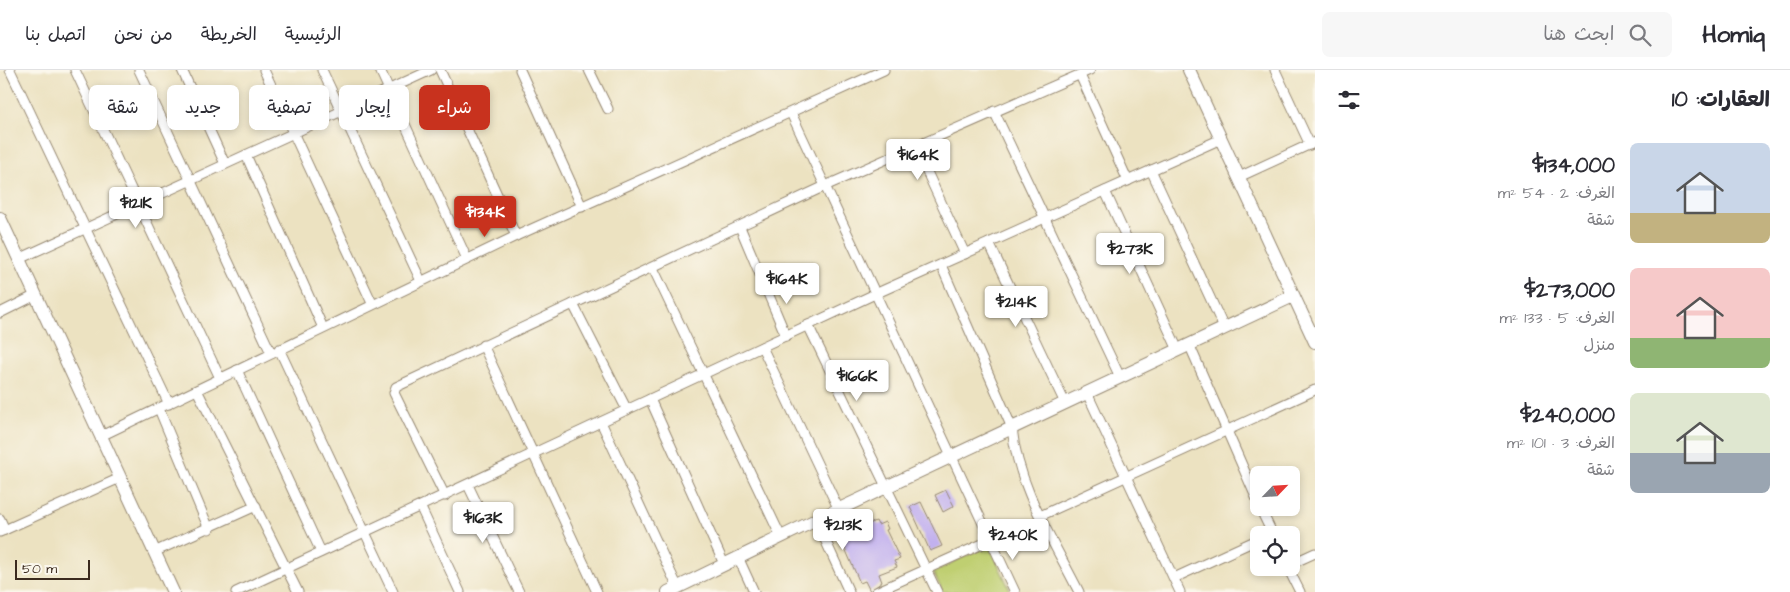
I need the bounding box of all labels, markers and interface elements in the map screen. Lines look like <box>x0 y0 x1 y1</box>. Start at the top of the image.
search box <box>1322 12 1672 57</box>
text: Homiq <box>1702 18 1765 52</box>
text: ابحث هنا <box>1543 21 1614 48</box>
icon: search <box>1626 21 1654 49</box>
text: اتصل بنا <box>25 22 86 47</box>
text: من نحن <box>114 22 173 47</box>
text: الخريطة <box>201 22 257 47</box>
text: الرئيسية <box>285 22 341 47</box>
chip: شقة <box>89 85 157 130</box>
chip: جديد <box>167 85 239 130</box>
chip: تصفية <box>249 85 329 130</box>
chip: إيجار <box>339 85 409 130</box>
chip: شراء <box>419 85 490 130</box>
text: العقارات: 10 <box>1672 85 1770 114</box>
icon: filters <box>1335 86 1363 114</box>
pin: $164K <box>883 138 953 181</box>
text: $164K <box>897 144 939 166</box>
text: $134,000 <box>1532 151 1615 180</box>
icon: home <box>1670 163 1730 223</box>
text: الغرف: 2 · 54 m² <box>1498 182 1615 204</box>
pin: $121K <box>101 186 171 229</box>
text: $121K <box>120 192 152 214</box>
pin: $134K <box>450 196 520 238</box>
text: $134K <box>465 201 505 223</box>
text: شقة <box>1587 209 1615 231</box>
pin: $273K <box>1095 232 1165 275</box>
text: $273K <box>1107 238 1153 260</box>
pin: $164K <box>752 262 822 305</box>
text: $164K <box>766 268 808 290</box>
text: $273,000 <box>1524 276 1615 305</box>
pin: $214K <box>981 286 1051 328</box>
icon: home <box>1670 288 1730 348</box>
text: $214K <box>996 291 1036 313</box>
text: الغرف: 5 · 133 m² <box>1499 307 1615 329</box>
text: منزل <box>1583 334 1615 356</box>
pin: $166K <box>822 360 892 402</box>
text: $166K <box>837 365 877 387</box>
text: $240,000 <box>1520 401 1615 430</box>
icon: home <box>1670 413 1730 473</box>
text: الغرف: 3 · 101 m² <box>1507 432 1615 454</box>
text: شقة <box>1587 459 1615 481</box>
north arrow <box>1250 466 1300 516</box>
map controls <box>1250 466 1300 576</box>
pin: $163K <box>448 502 518 544</box>
text: $163K <box>464 507 502 529</box>
pin: $213K <box>808 508 878 551</box>
text: $213K <box>824 514 862 536</box>
pin: $240K <box>978 518 1048 561</box>
text: $240K <box>989 524 1037 546</box>
button: locate <box>1250 526 1300 576</box>
scale bar <box>15 557 90 580</box>
text: 50 m <box>22 559 57 579</box>

